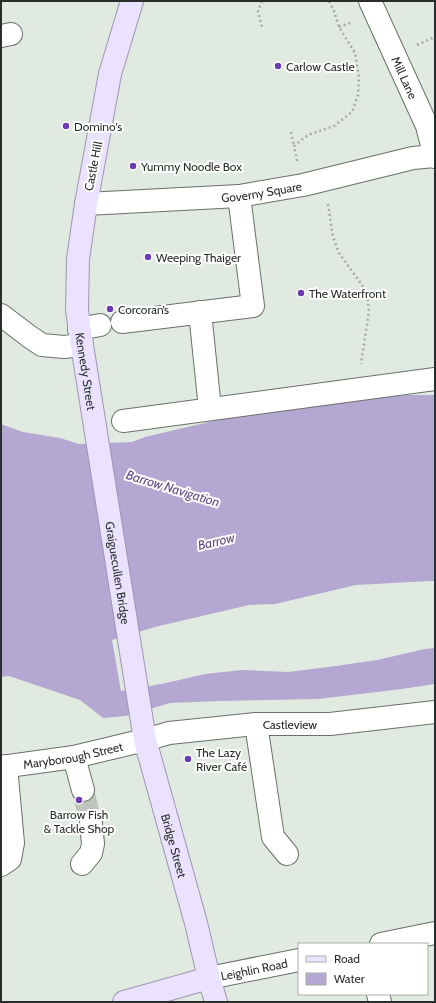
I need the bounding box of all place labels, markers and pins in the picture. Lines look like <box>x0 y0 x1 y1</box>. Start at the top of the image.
place label: Carlow Castle <box>286 59 355 74</box>
marker: Carlow Castle <box>273 61 283 71</box>
place label: Domino's <box>74 119 122 134</box>
marker: Domino's <box>61 121 71 131</box>
place label: Yummy Noodle Box <box>140 159 242 174</box>
marker: Yummy Noodle Box <box>128 161 138 171</box>
place label: Weeping Thaiger <box>156 250 241 265</box>
marker: Weeping Thaiger <box>143 252 153 262</box>
place label: The Waterfront <box>309 286 386 301</box>
marker: The Waterfront <box>296 288 306 298</box>
place label: Corcoran’s <box>118 302 169 317</box>
marker: Corcoran’s <box>105 304 115 314</box>
place label: The Lazy River Café <box>196 745 247 774</box>
marker: The Lazy River Café <box>183 754 193 764</box>
marker: Barrow Fish & Tackle Shop <box>74 795 84 805</box>
place label: Barrow Fish & Tackle Shop <box>44 807 115 836</box>

